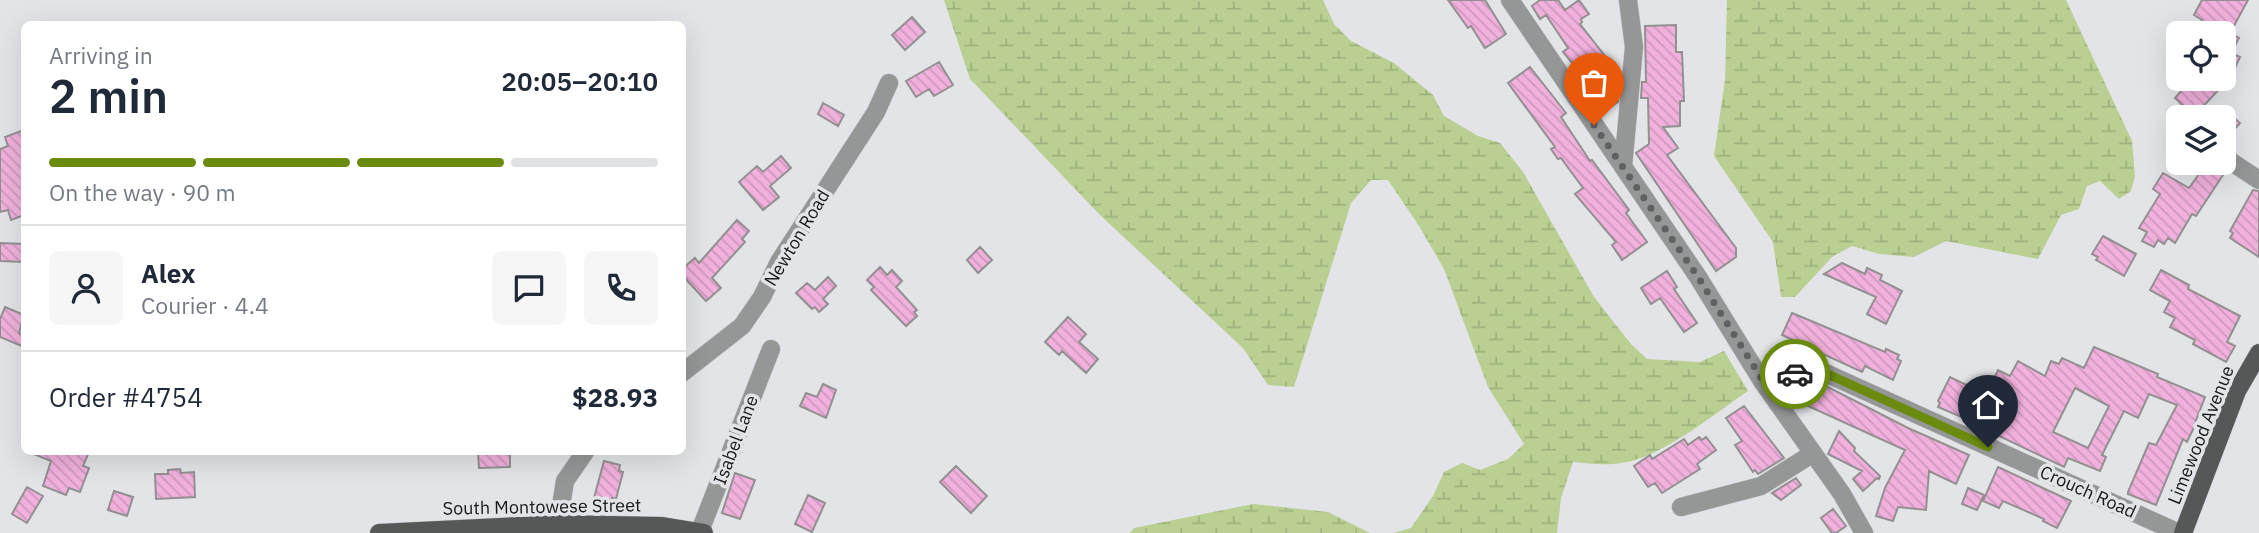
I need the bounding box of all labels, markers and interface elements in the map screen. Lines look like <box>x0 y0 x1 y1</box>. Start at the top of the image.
map controls <box>2166 21 2236 175</box>
button: locate <box>2166 21 2236 91</box>
text: Arriving in <box>49 40 153 70</box>
pin <box>1564 53 1624 125</box>
text: 20:05–20:10 <box>501 64 658 98</box>
icon: bag <box>1575 64 1613 102</box>
text: 2 min <box>49 66 168 126</box>
button: layers <box>2166 105 2236 175</box>
text: On the way · 90 m <box>49 177 236 207</box>
street label: Newton Road <box>759 185 834 290</box>
button: person <box>49 251 123 325</box>
button: chat <box>492 251 566 325</box>
button: phone <box>584 251 658 325</box>
text: Alex <box>141 256 195 290</box>
text: Courier · 4.4 <box>141 290 269 320</box>
courier <box>1760 339 1830 409</box>
icon: car <box>1776 355 1814 393</box>
street label: Limewood Avenue <box>2162 362 2239 508</box>
pin <box>1958 375 2018 447</box>
text: Order #4754 <box>49 380 203 414</box>
text: $28.93 <box>572 380 658 414</box>
icon: home <box>1969 386 2007 424</box>
street label: Isabel Lane <box>708 392 763 488</box>
street label: Crouch Road <box>2037 460 2140 523</box>
street label: South Montowese Street <box>443 493 641 520</box>

